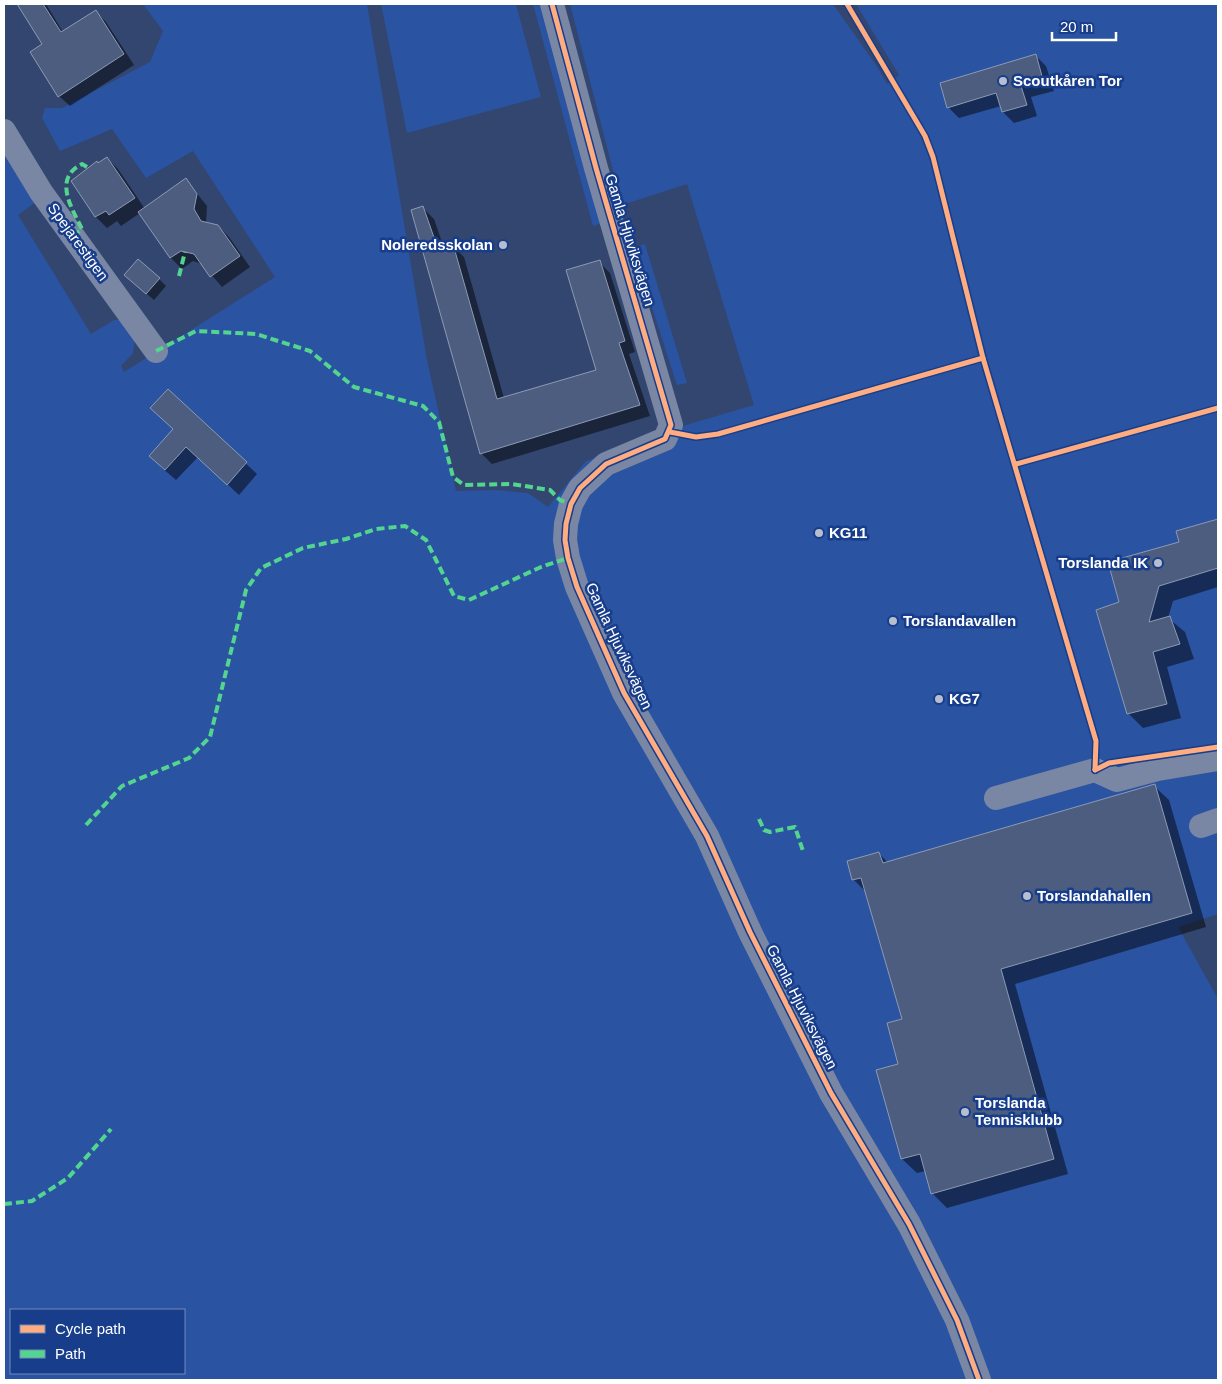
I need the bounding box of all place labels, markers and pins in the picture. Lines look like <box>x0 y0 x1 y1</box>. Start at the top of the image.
place label: Scoutkåren Tor <box>1013 72 1122 89</box>
marker: Scoutkåren Tor <box>997 75 1009 87</box>
place label: Noleredsskolan <box>381 236 493 253</box>
marker: Noleredsskolan <box>497 239 509 251</box>
place label: KG11 <box>829 524 867 541</box>
marker: KG11 <box>813 527 825 539</box>
place label: Torslanda IK <box>1058 554 1148 571</box>
marker: Torslanda IK <box>1152 557 1164 569</box>
place label: Torslandavallen <box>903 612 1016 629</box>
marker: Torslandavallen <box>887 615 899 627</box>
place label: KG7 <box>949 690 980 707</box>
marker: KG7 <box>933 693 945 705</box>
place label: Torslandahallen <box>1037 887 1151 904</box>
marker: Torslandahallen <box>1021 890 1033 902</box>
place label: Torslanda Tennisklubb <box>975 1094 1062 1128</box>
marker: Torslanda Tennisklubb <box>959 1106 971 1118</box>

